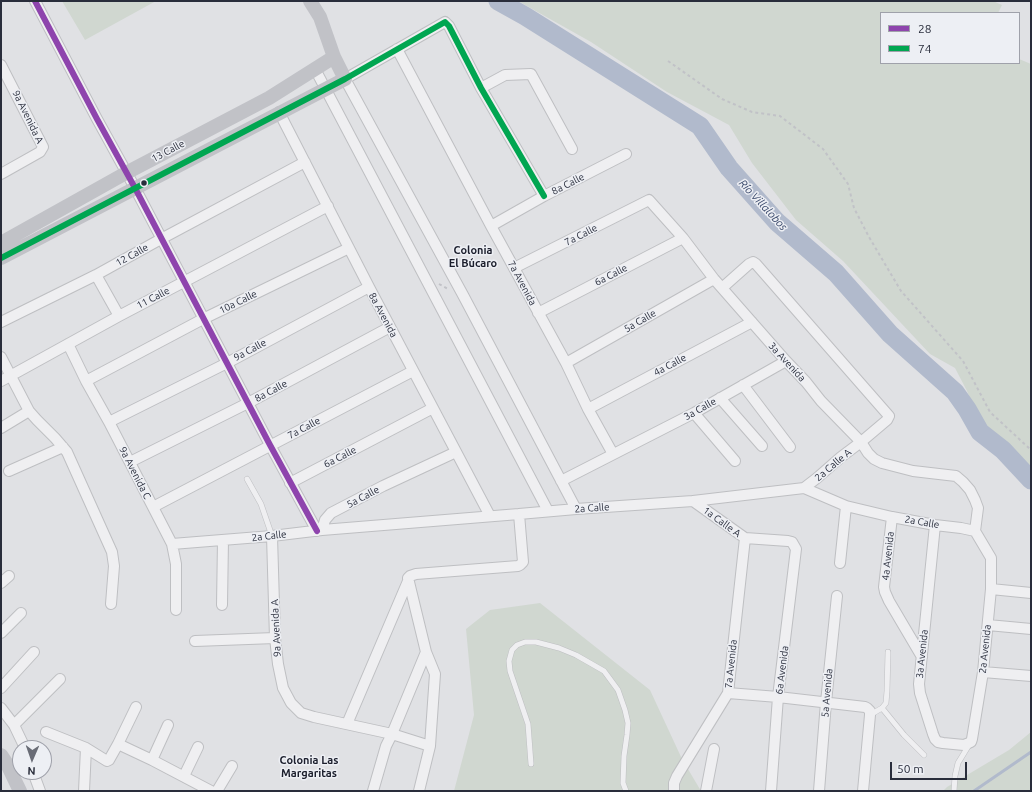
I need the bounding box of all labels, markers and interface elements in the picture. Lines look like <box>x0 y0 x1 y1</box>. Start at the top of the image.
legend <box>880 12 1020 64</box>
text: 28 <box>918 22 932 35</box>
text: 74 <box>918 42 932 55</box>
street label: 9a Avenida A <box>10 88 46 146</box>
street label: 13 Calle <box>149 137 187 165</box>
street label: 8a Calle <box>550 171 586 197</box>
water label: Río Villalobos <box>736 177 790 233</box>
unlabelled marker <box>139 178 149 188</box>
street label: 7a Calle <box>563 222 599 248</box>
street label: 12 Calle <box>114 241 150 269</box>
district label: Colonia El Búcaro <box>449 243 497 269</box>
street label: 7a Avenida <box>505 259 539 307</box>
street label: 6a Calle <box>593 262 629 288</box>
street label: 11 Calle <box>134 285 172 311</box>
street label: 10a Calle <box>217 288 259 316</box>
street label: 8a Avenida <box>366 291 400 339</box>
street label: 5a Calle <box>622 307 658 335</box>
street label: 9a Calle <box>232 336 268 364</box>
street label: 3a Avenida <box>766 340 808 384</box>
street label: 4a Calle <box>652 351 688 379</box>
street label: 8a Calle <box>253 377 289 405</box>
street label: 3a Calle <box>682 395 718 423</box>
street label: 7a Calle <box>286 414 322 442</box>
street label: 6a Calle <box>322 444 358 470</box>
street label: 9a Avenida C <box>117 445 153 501</box>
street label: 2a Calle A <box>812 446 854 484</box>
street label: 5a Calle <box>345 483 381 511</box>
street label: 2a Calle <box>574 501 610 515</box>
street label: 1a Calle A <box>701 504 743 540</box>
street label: 2a Calle <box>904 513 940 531</box>
street label: 2a Calle <box>251 528 287 544</box>
street label: 4a Avenida <box>879 531 897 581</box>
street label: 9a Avenida A <box>268 599 284 657</box>
street label: 2a Avenida <box>976 624 994 674</box>
street label: 3a Avenida <box>913 629 931 679</box>
street label: 7a Avenida <box>722 639 740 689</box>
street label: 6a Avenida <box>773 645 791 695</box>
street label: 5a Avenida <box>819 668 835 718</box>
north arrow <box>12 740 52 780</box>
district label: Colonia Las Margaritas <box>280 753 338 779</box>
scale bar <box>892 754 969 780</box>
text: 50 m <box>897 762 924 775</box>
text: N <box>27 765 36 777</box>

